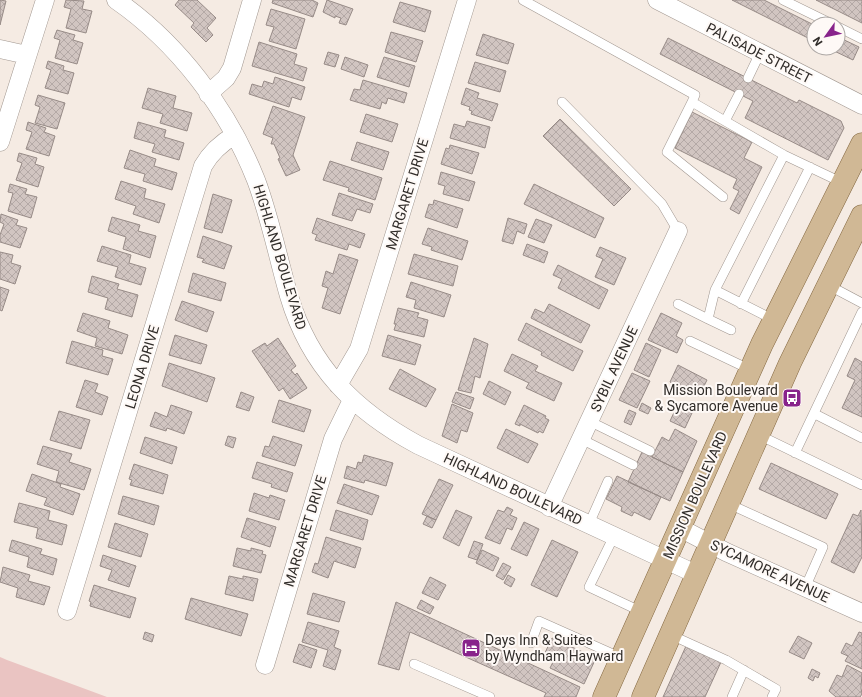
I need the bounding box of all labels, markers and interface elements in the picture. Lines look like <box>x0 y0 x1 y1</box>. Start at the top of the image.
north arrow <box>806 16 846 56</box>
street label: PALISADE STREET <box>704 20 815 87</box>
text: N <box>810 34 826 48</box>
street label: MARGARET DRIVE <box>382 136 432 252</box>
street label: HIGHLAND BOULEVARD <box>250 182 310 332</box>
street label: LEONA DRIVE <box>122 323 162 411</box>
street label: SYBIL AVENUE <box>587 324 641 414</box>
place label: Mission Boulevard & Sycamore Avenue <box>654 382 778 414</box>
bus stop icon: Mission Boulevard & Sycamore Avenue <box>781 387 803 409</box>
street label: MISSION BOULEVARD <box>660 429 730 561</box>
street label: HIGHLAND BOULEVARD <box>441 450 585 528</box>
street label: MARGARET DRIVE <box>280 473 330 589</box>
street label: SYCAMORE AVENUE <box>708 536 832 606</box>
place label: Days Inn & Suites by Wyndham Hayward <box>485 632 623 664</box>
hotel icon: Days Inn & Suites by Wyndham Hayward <box>460 637 482 659</box>

